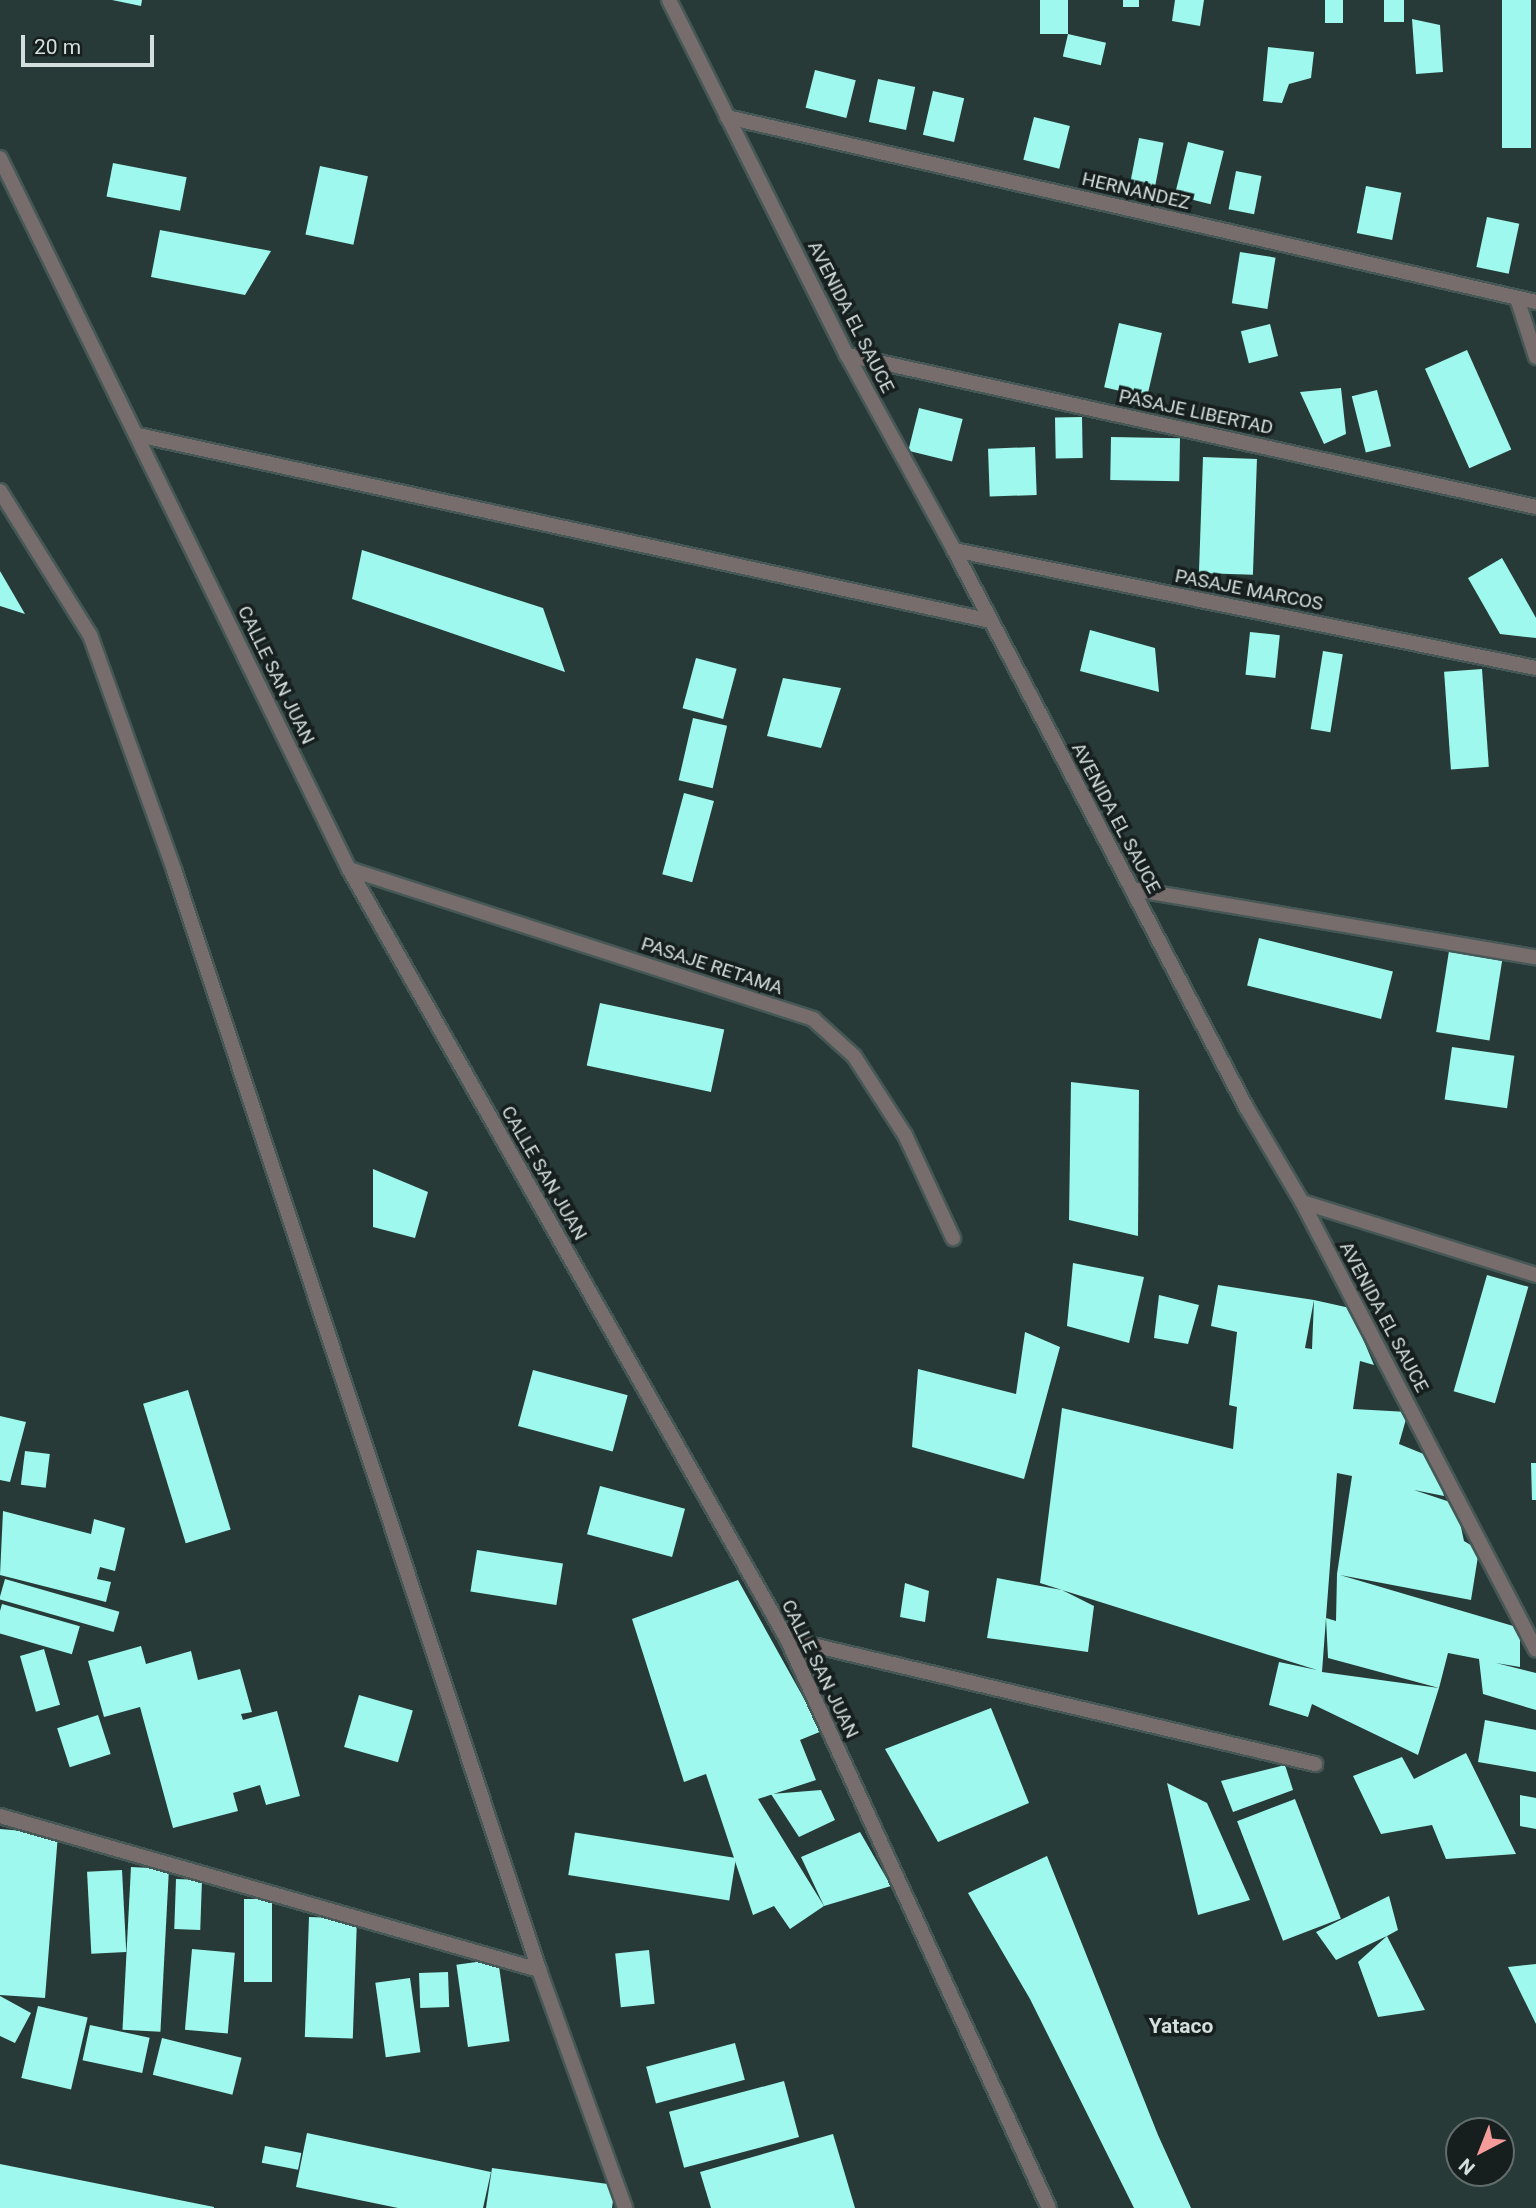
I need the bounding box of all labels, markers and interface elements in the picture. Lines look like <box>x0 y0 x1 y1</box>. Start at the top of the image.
scale bar <box>24 21 158 65</box>
text: 20 m <box>34 35 81 59</box>
street label: HERNANDEZ <box>1080 167 1192 215</box>
street label: AVENIDA EL SAUCE <box>803 237 899 397</box>
street label: PASAJE LIBERTAD <box>1117 385 1275 439</box>
street label: PASAJE MARCOS <box>1173 564 1325 616</box>
street label: CALLE SAN JUAN <box>233 602 319 748</box>
street label: AVENIDA EL SAUCE <box>1067 739 1165 897</box>
street label: PASAJE RETAMA <box>638 932 786 1000</box>
street label: CALLE SAN JUAN <box>496 1102 592 1244</box>
street label: AVENIDA EL SAUCE <box>1335 1238 1433 1396</box>
street label: CALLE SAN JUAN <box>777 1596 863 1742</box>
district label: Yataco <box>1149 2013 1213 2039</box>
north arrow <box>1445 2117 1515 2187</box>
text: N <box>1454 2153 1480 2180</box>

